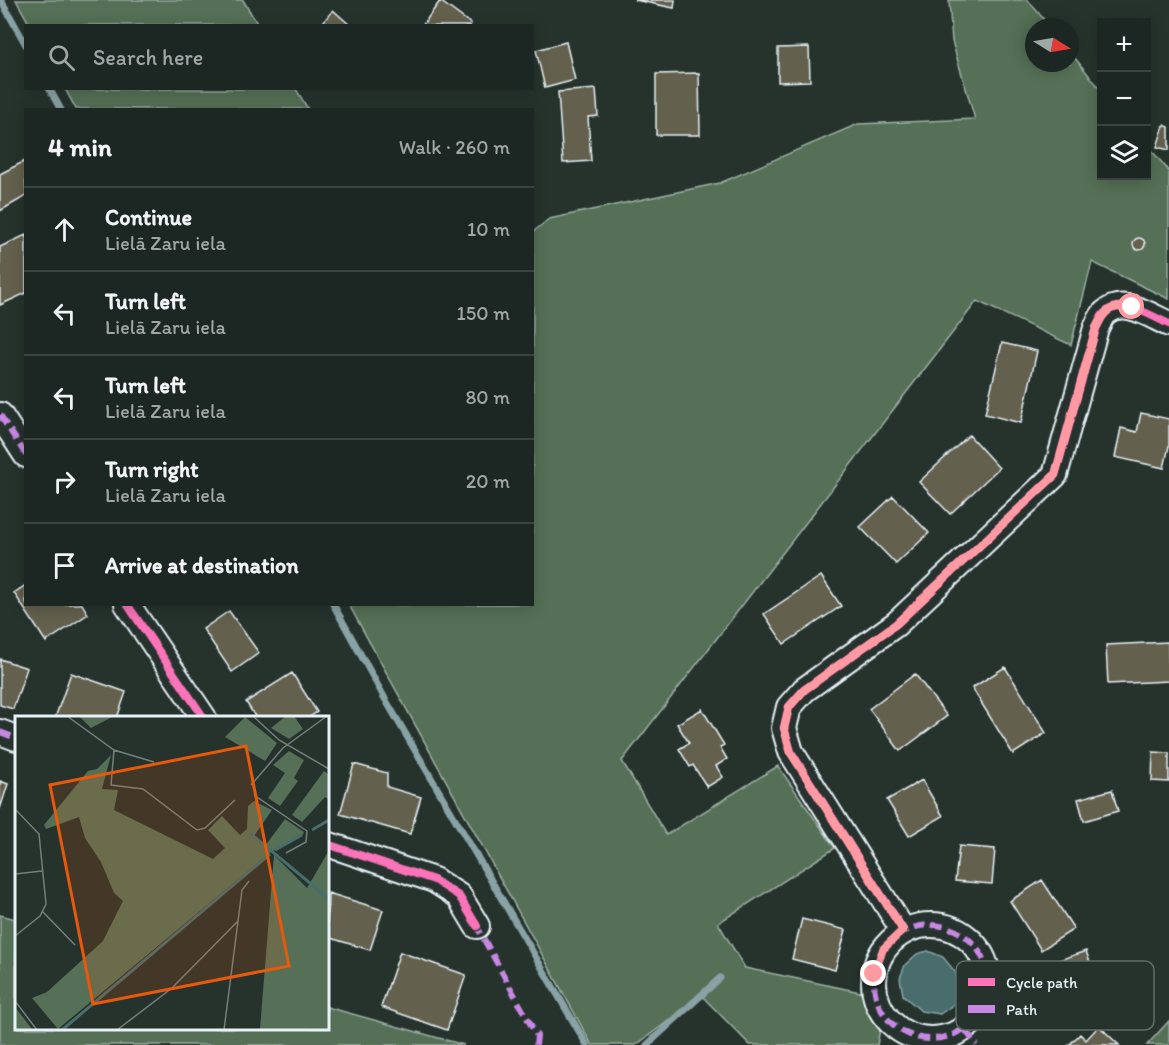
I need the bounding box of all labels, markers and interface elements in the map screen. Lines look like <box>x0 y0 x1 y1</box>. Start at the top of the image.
north arrow <box>1025 18 1079 72</box>
map controls <box>1097 18 1151 180</box>
button: + <box>1097 18 1151 72</box>
search box <box>24 24 534 90</box>
icon: search <box>45 41 78 74</box>
text: Search here <box>93 44 203 71</box>
button: − <box>1097 72 1151 126</box>
button: layers <box>1097 126 1151 180</box>
text: 4 min <box>48 131 112 163</box>
text: Walk · 260 m <box>399 135 510 159</box>
text: Continue <box>105 204 192 231</box>
icon: ahead <box>48 213 81 246</box>
text: 10 m <box>467 217 510 241</box>
text: Lielā Zaru iela <box>105 231 226 255</box>
text: Turn left <box>105 288 186 315</box>
route start <box>1118 293 1144 319</box>
icon: left <box>48 297 81 330</box>
text: 150 m <box>457 301 510 325</box>
text: Lielā Zaru iela <box>105 315 226 339</box>
text: Turn left <box>105 372 186 399</box>
icon: left <box>48 381 81 414</box>
text: 80 m <box>465 385 510 409</box>
text: Lielā Zaru iela <box>105 399 226 423</box>
text: Turn right <box>105 456 199 483</box>
icon: right <box>48 465 81 498</box>
text: 20 m <box>466 469 510 493</box>
text: Lielā Zaru iela <box>105 483 226 507</box>
icon: arrive <box>48 549 81 582</box>
text: Arrive at destination <box>105 552 299 579</box>
inset map <box>15 716 328 1030</box>
route end <box>860 960 886 986</box>
legend <box>956 961 1154 1030</box>
text: Cycle path <box>1006 973 1078 992</box>
text: Path <box>1006 1000 1037 1019</box>

